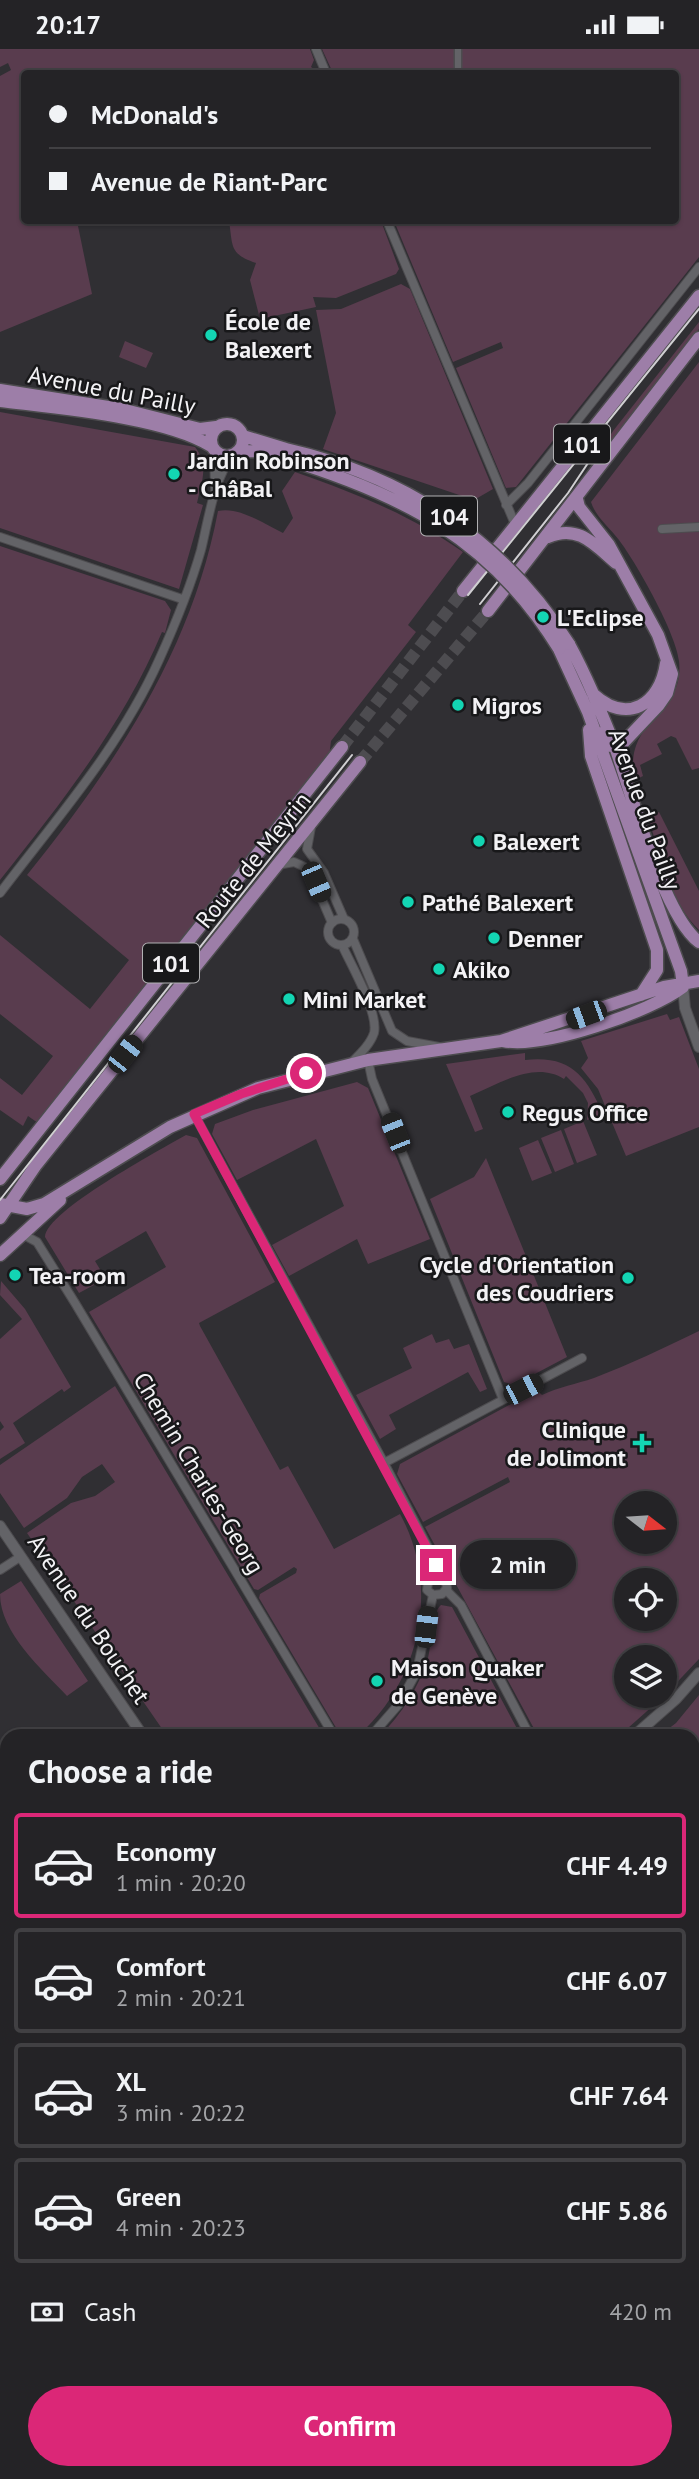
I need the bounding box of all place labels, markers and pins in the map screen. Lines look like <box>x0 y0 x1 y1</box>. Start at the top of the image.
place label: École de Balexert <box>225 306 312 365</box>
marker: École de Balexert <box>203 327 219 343</box>
place label: Jardin Robinson - ChâBal <box>187 445 350 504</box>
marker: Jardin Robinson - ChâBal <box>166 466 182 482</box>
place label: L'Eclipse <box>557 602 644 633</box>
marker: L'Eclipse <box>535 609 551 625</box>
place label: Migros <box>472 690 542 721</box>
marker: Migros <box>450 697 466 713</box>
place label: Balexert <box>493 826 580 857</box>
marker: Balexert <box>471 833 487 849</box>
place label: Pathé Balexert <box>422 887 574 918</box>
marker: Pathé Balexert <box>400 894 416 910</box>
place label: Denner <box>508 923 583 954</box>
marker: Denner <box>486 930 502 946</box>
place label: Akiko <box>453 954 510 985</box>
marker: Akiko <box>431 961 447 977</box>
place label: Mini Market <box>303 984 426 1015</box>
marker: Mini Market <box>281 991 297 1007</box>
place label: Regus Office <box>522 1097 648 1128</box>
marker: Regus Office <box>500 1104 516 1120</box>
place label: Cycle d'Orientation des Coudriers <box>419 1249 614 1308</box>
place label: Tea-room <box>29 1260 126 1291</box>
marker: Tea-room <box>7 1267 23 1283</box>
marker: Cycle d'Orientation des Coudriers <box>620 1270 636 1286</box>
place label: Clinique de Jolimont <box>507 1414 627 1473</box>
marker: Clinique de Jolimont <box>632 1433 652 1453</box>
place label: Maison Quaker de Genève <box>391 1652 544 1711</box>
marker: Maison Quaker de Genève <box>369 1673 385 1689</box>

